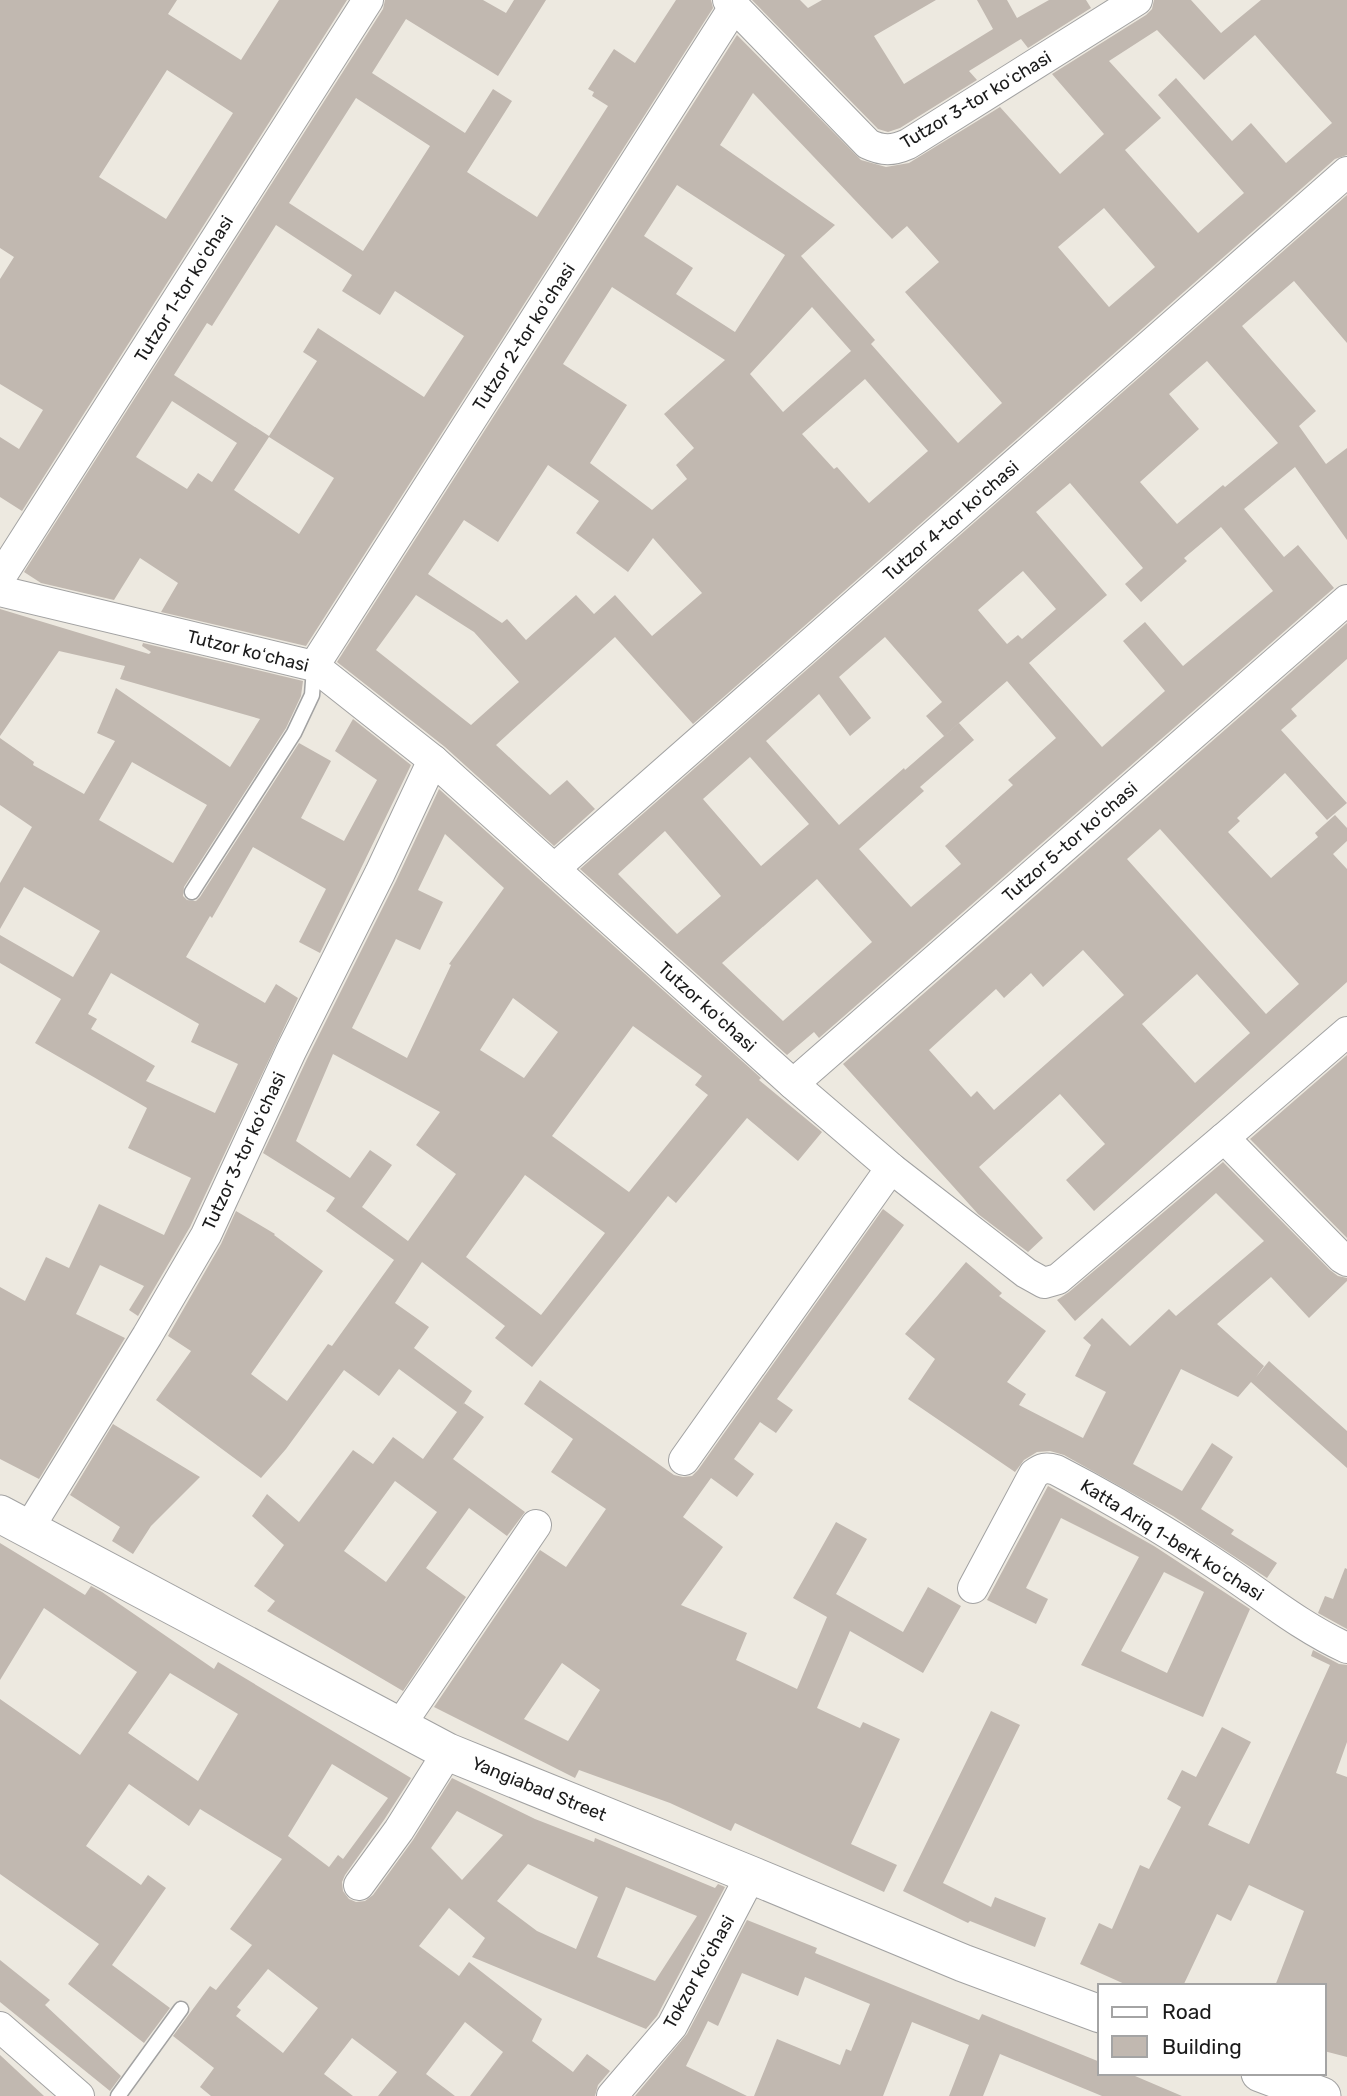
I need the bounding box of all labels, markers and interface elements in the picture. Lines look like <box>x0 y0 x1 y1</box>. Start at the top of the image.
street label: Tutzor 3-tor koʻchasi <box>897 46 1055 154</box>
street label: Tutzor 1-tor koʻchasi <box>130 212 238 366</box>
street label: Tutzor 2-tor koʻchasi <box>468 259 580 415</box>
street label: Tutzor 4-tor koʻchasi <box>879 456 1023 586</box>
street label: Tutzor koʻchasi <box>185 625 311 677</box>
street label: Tutzor 5-tor koʻchasi <box>998 777 1142 907</box>
street label: Tutzor koʻchasi <box>653 957 761 1057</box>
street label: Tutzor 3-tor koʻchasi <box>198 1068 290 1234</box>
street label: Katta Ariq 1-berk koʻchasi <box>1076 1475 1268 1605</box>
street label: Yangiabad Street <box>468 1752 610 1826</box>
street label: Tokzor koʻchasi <box>659 1912 739 2032</box>
legend <box>1098 1984 1326 2075</box>
text: Road <box>1162 1999 1212 2024</box>
text: Building <box>1162 2034 1242 2059</box>

